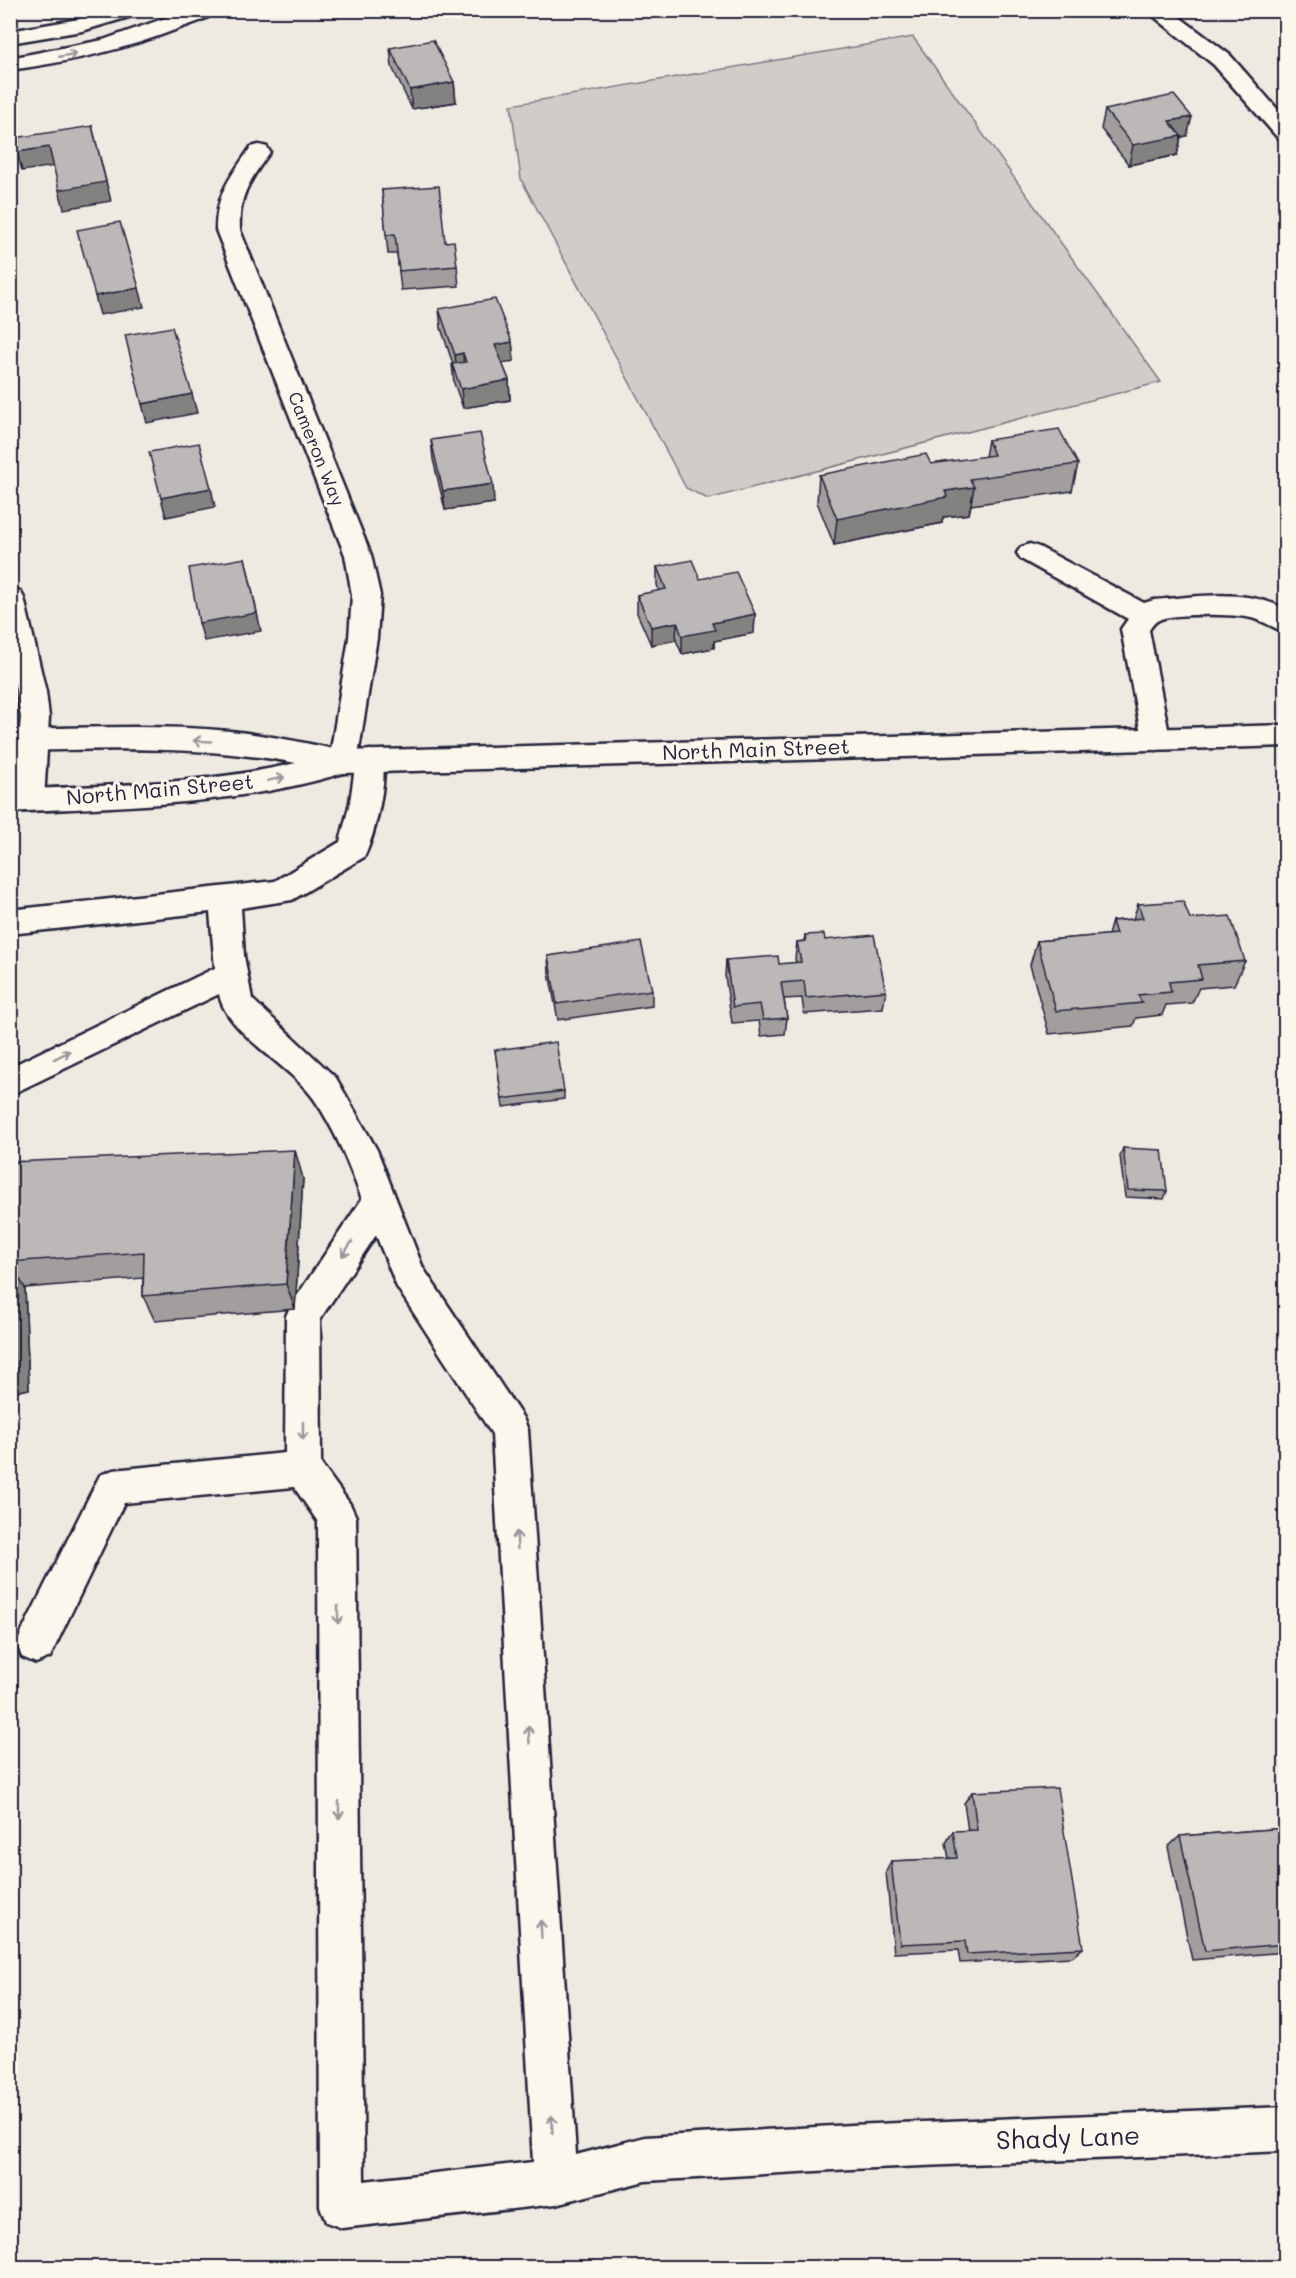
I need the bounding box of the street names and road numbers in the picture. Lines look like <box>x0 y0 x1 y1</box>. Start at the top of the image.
street label: Cameron Way <box>283 388 351 509</box>
street label: North Main Street <box>662 732 850 765</box>
street label: North Main Street <box>65 767 255 810</box>
street label: Shady Lane <box>995 2117 1141 2157</box>

